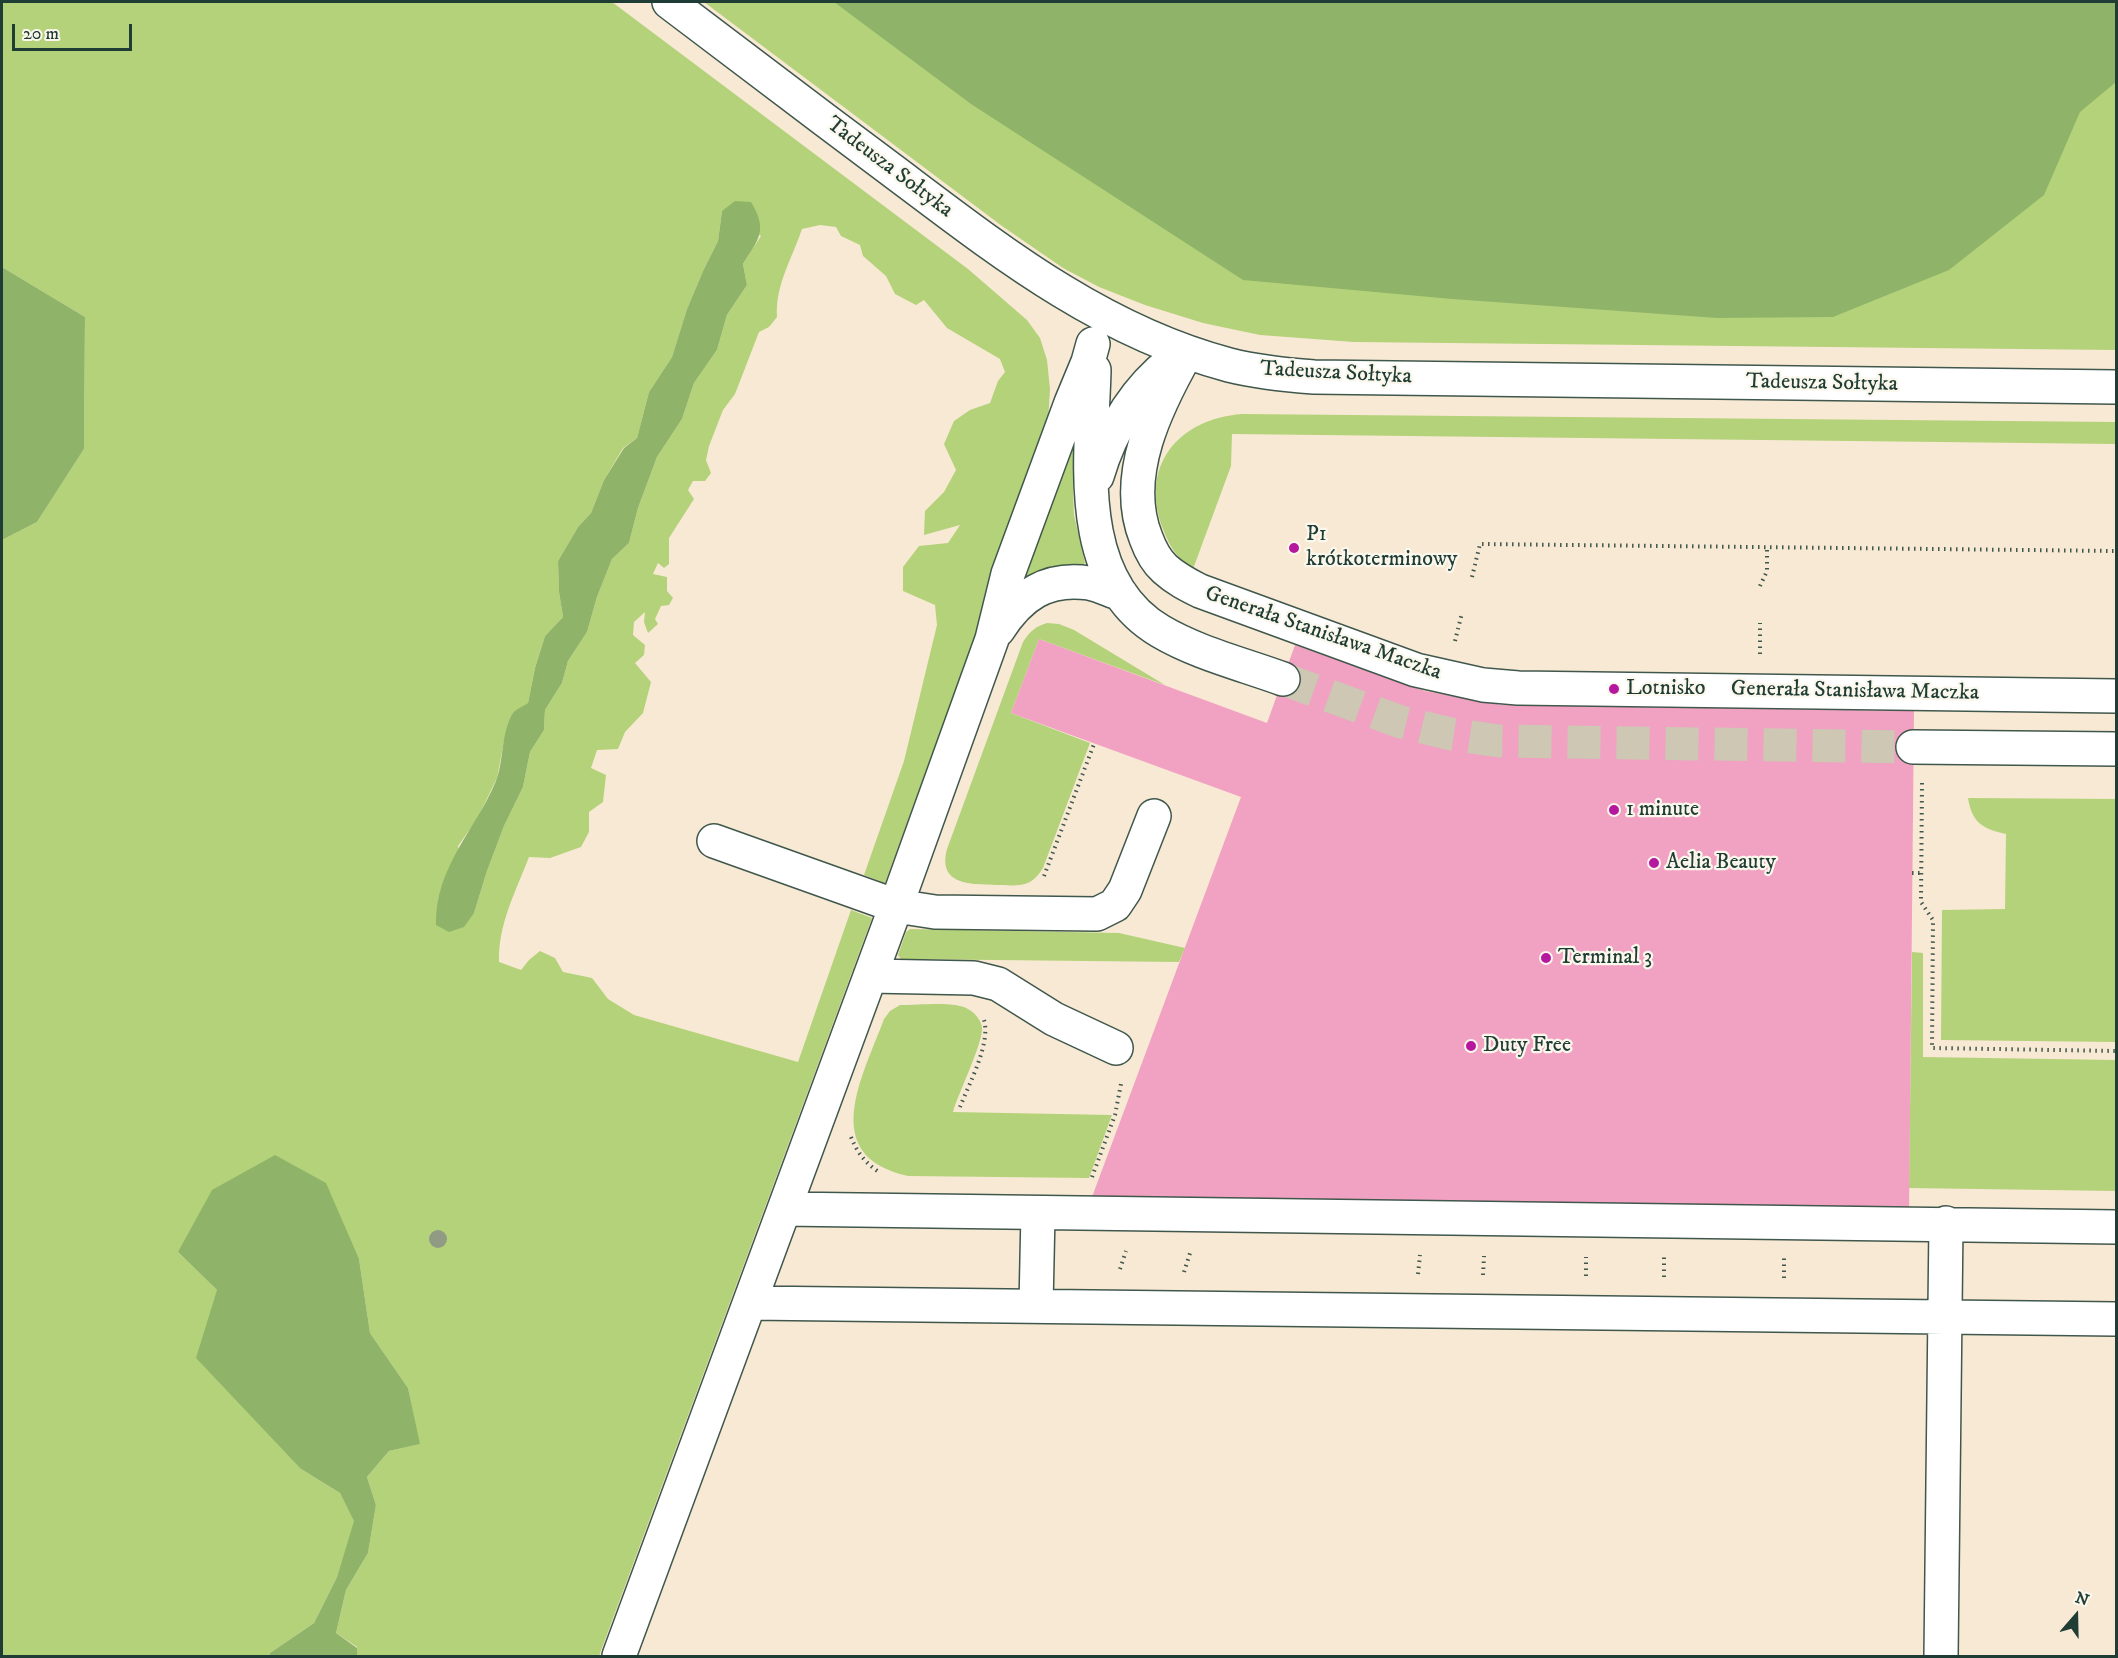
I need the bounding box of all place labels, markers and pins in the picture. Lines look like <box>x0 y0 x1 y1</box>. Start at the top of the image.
place label: P1 krótkoterminowy <box>1306 522 1457 574</box>
marker: P1 krótkoterminowy <box>1287 541 1301 555</box>
place label: Lotnisko <box>1626 676 1706 702</box>
marker: Lotnisko <box>1607 682 1621 696</box>
place label: 1 minute <box>1626 797 1699 823</box>
marker: 1 minute <box>1607 803 1621 817</box>
place label: Aelia Beauty <box>1666 850 1776 876</box>
marker: Aelia Beauty <box>1647 856 1661 870</box>
place label: Terminal 3 <box>1558 945 1652 971</box>
marker: Terminal 3 <box>1539 951 1553 965</box>
place label: Duty Free <box>1483 1033 1571 1059</box>
marker: Duty Free <box>1464 1039 1478 1053</box>

